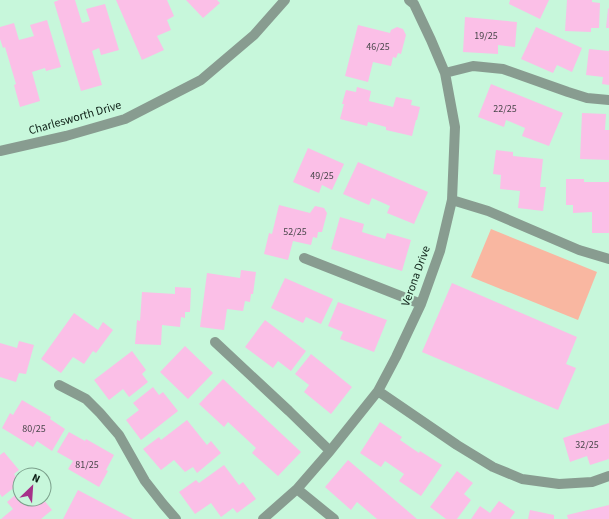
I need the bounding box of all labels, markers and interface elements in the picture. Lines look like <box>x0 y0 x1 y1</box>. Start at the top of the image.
house number: 19/25 <box>474 29 498 43</box>
house number: 46/25 <box>366 40 390 54</box>
street label: Charlesworth Drive <box>27 97 123 139</box>
house number: 22/25 <box>493 102 517 116</box>
house number: 49/25 <box>310 169 334 183</box>
house number: 52/25 <box>283 225 307 239</box>
street label: Verona Drive <box>397 243 435 309</box>
house number: 80/25 <box>22 422 46 436</box>
house number: 32/25 <box>575 438 599 452</box>
house number: 81/25 <box>75 458 99 472</box>
north arrow <box>12 467 52 507</box>
text: N <box>30 470 43 487</box>

